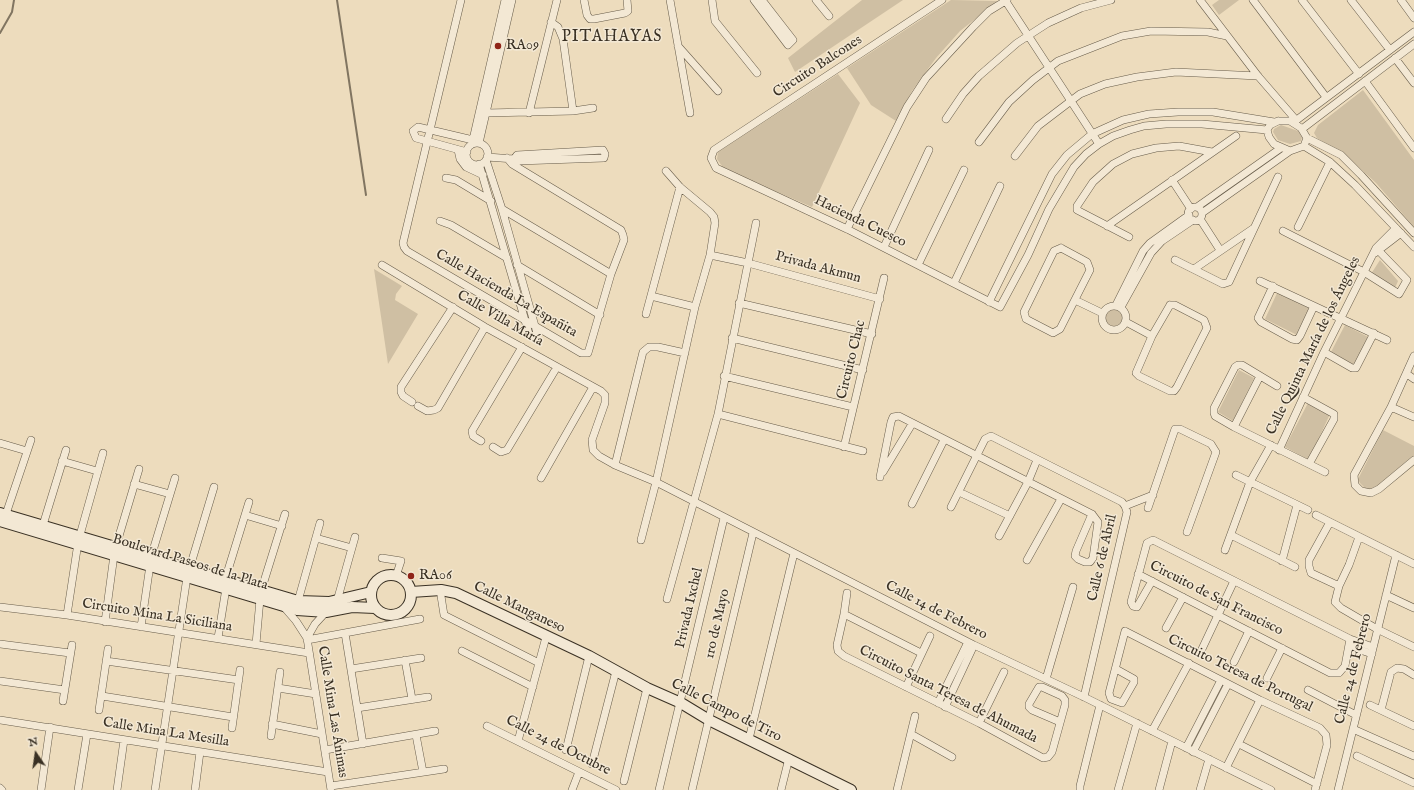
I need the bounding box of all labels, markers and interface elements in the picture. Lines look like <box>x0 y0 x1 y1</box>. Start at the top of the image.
district label: PITAHAYAS <box>561 28 663 48</box>
street label: Circuito Balcones <box>770 32 866 102</box>
place label: RA09 <box>506 38 539 54</box>
marker: RA09 <box>493 41 503 51</box>
street label: Hacienda Cuesco <box>811 192 909 252</box>
street label: Calle Hacienda La Españita <box>432 247 580 341</box>
street label: Privada Akmun <box>773 248 863 288</box>
street label: Calle Quinta María de los Ángeles <box>1263 254 1365 438</box>
street label: Calle Villa María <box>454 287 546 351</box>
street label: Circuito Chac <box>834 319 870 401</box>
street label: Calle 6 de Abril <box>1085 513 1121 603</box>
street label: Boulevard Paseos de la Plata <box>110 531 270 595</box>
street label: Circuito de San Francisco <box>1146 558 1286 640</box>
street label: Privada Ixchel <box>673 566 707 650</box>
place label: RA06 <box>419 568 452 584</box>
marker: RA06 <box>406 571 416 581</box>
street label: Calle 14 de Febrero <box>882 578 990 644</box>
street label: Calle Manganeso <box>470 579 568 637</box>
street label: 1ro de Mayo <box>702 587 734 661</box>
street label: Circuito Mina La Siciliana <box>81 596 233 636</box>
street label: Calle 24 de Febrero <box>1332 612 1376 726</box>
street label: Circuito Teresa de Portugal <box>1165 632 1315 716</box>
street label: Circuito Santa Teresa de Ahumada <box>856 643 1040 747</box>
street label: Calle Mina Las Ánimas <box>313 645 351 779</box>
street label: Calle Campo de Tiro <box>668 676 784 746</box>
street label: Calle 24 de Octubre <box>503 712 613 780</box>
street label: Calle Mina La Mesilla <box>102 715 230 751</box>
north arrow <box>16 734 56 774</box>
text: N <box>27 734 40 750</box>

